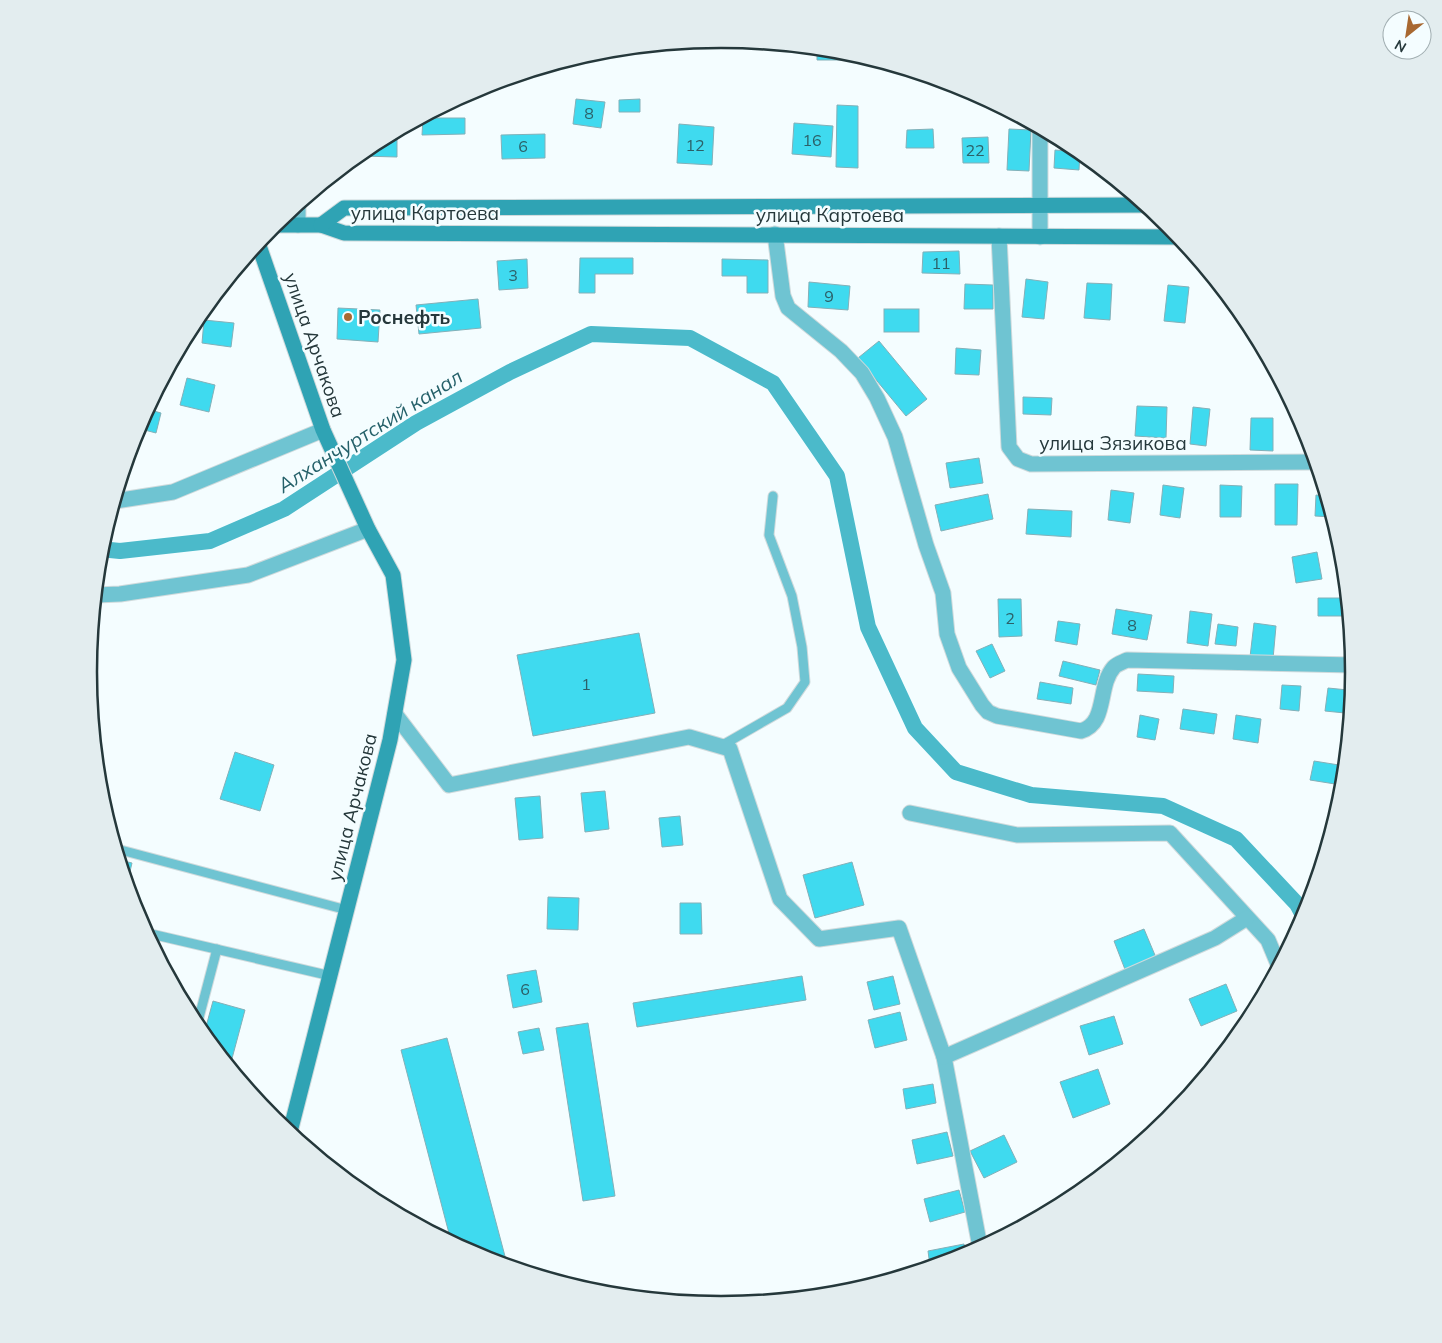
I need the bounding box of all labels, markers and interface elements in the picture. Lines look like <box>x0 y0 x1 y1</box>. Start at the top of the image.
north arrow <box>1382 10 1432 60</box>
text: N <box>1391 36 1410 57</box>
house number: 8 <box>584 103 594 123</box>
house number: 16 <box>802 130 822 150</box>
house number: 12 <box>685 135 705 155</box>
house number: 6 <box>518 136 528 156</box>
house number: 22 <box>965 140 985 160</box>
street label: улица Картоева <box>351 201 499 225</box>
street label: улица Картоева <box>756 203 904 227</box>
house number: 11 <box>931 253 951 273</box>
house number: 3 <box>508 265 518 285</box>
street label: улица Арчакова <box>279 269 351 421</box>
house number: 9 <box>824 286 834 306</box>
place label: Роснефть <box>358 305 451 329</box>
marker: Роснефть <box>342 311 354 323</box>
water label: Алханчуртский канал <box>272 363 467 498</box>
street label: улица Зязикова <box>1039 431 1187 455</box>
house number: 2 <box>1005 608 1015 628</box>
house number: 8 <box>1127 615 1137 635</box>
house number: 1 <box>581 674 591 694</box>
street label: улица Арчакова <box>322 731 382 883</box>
house number: 6 <box>520 979 530 999</box>

